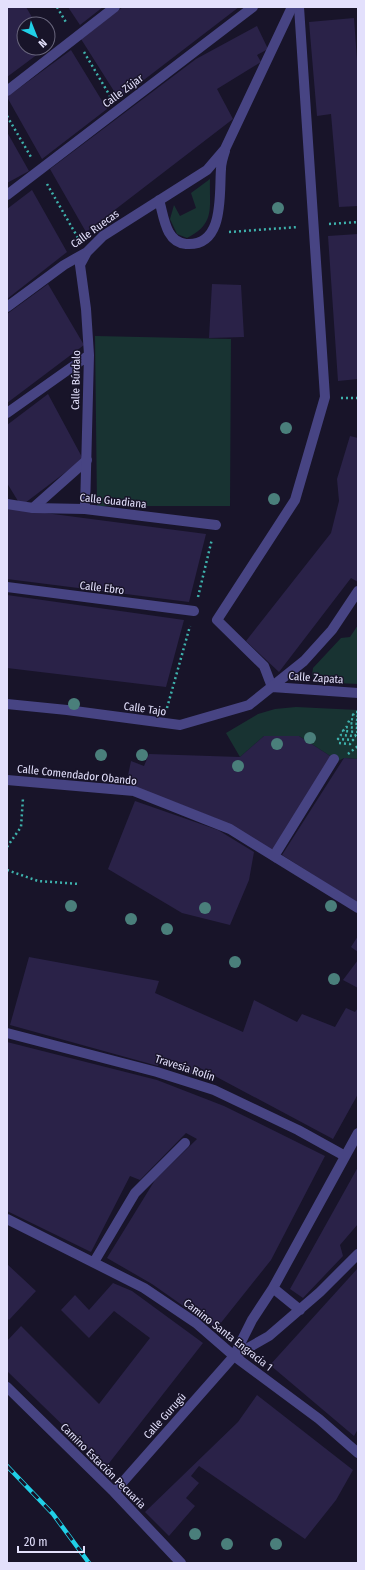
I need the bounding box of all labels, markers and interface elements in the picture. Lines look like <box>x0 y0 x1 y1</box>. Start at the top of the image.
north arrow <box>16 16 56 56</box>
text: N <box>36 36 49 50</box>
street label: Calle Zújar <box>100 71 146 110</box>
street label: Calle Ruecas <box>68 207 122 251</box>
street label: Calle Búrdalo <box>69 350 83 410</box>
street label: Calle Guadiana <box>79 491 147 511</box>
street label: Calle Ebro <box>79 579 125 597</box>
street label: Calle Zapata <box>288 670 344 686</box>
street label: Calle Tajo <box>123 700 167 718</box>
street label: Calle Comendador Obando <box>17 762 138 788</box>
street label: Travesía Rolín <box>153 1052 217 1084</box>
street label: Camino Santa Engracia 1 <box>181 1296 275 1374</box>
street label: Calle Gurugú <box>141 1390 189 1442</box>
street label: Camino Estación Pecuaria <box>58 1421 148 1511</box>
scale bar <box>18 1528 84 1554</box>
text: 20 m <box>24 1535 48 1549</box>

